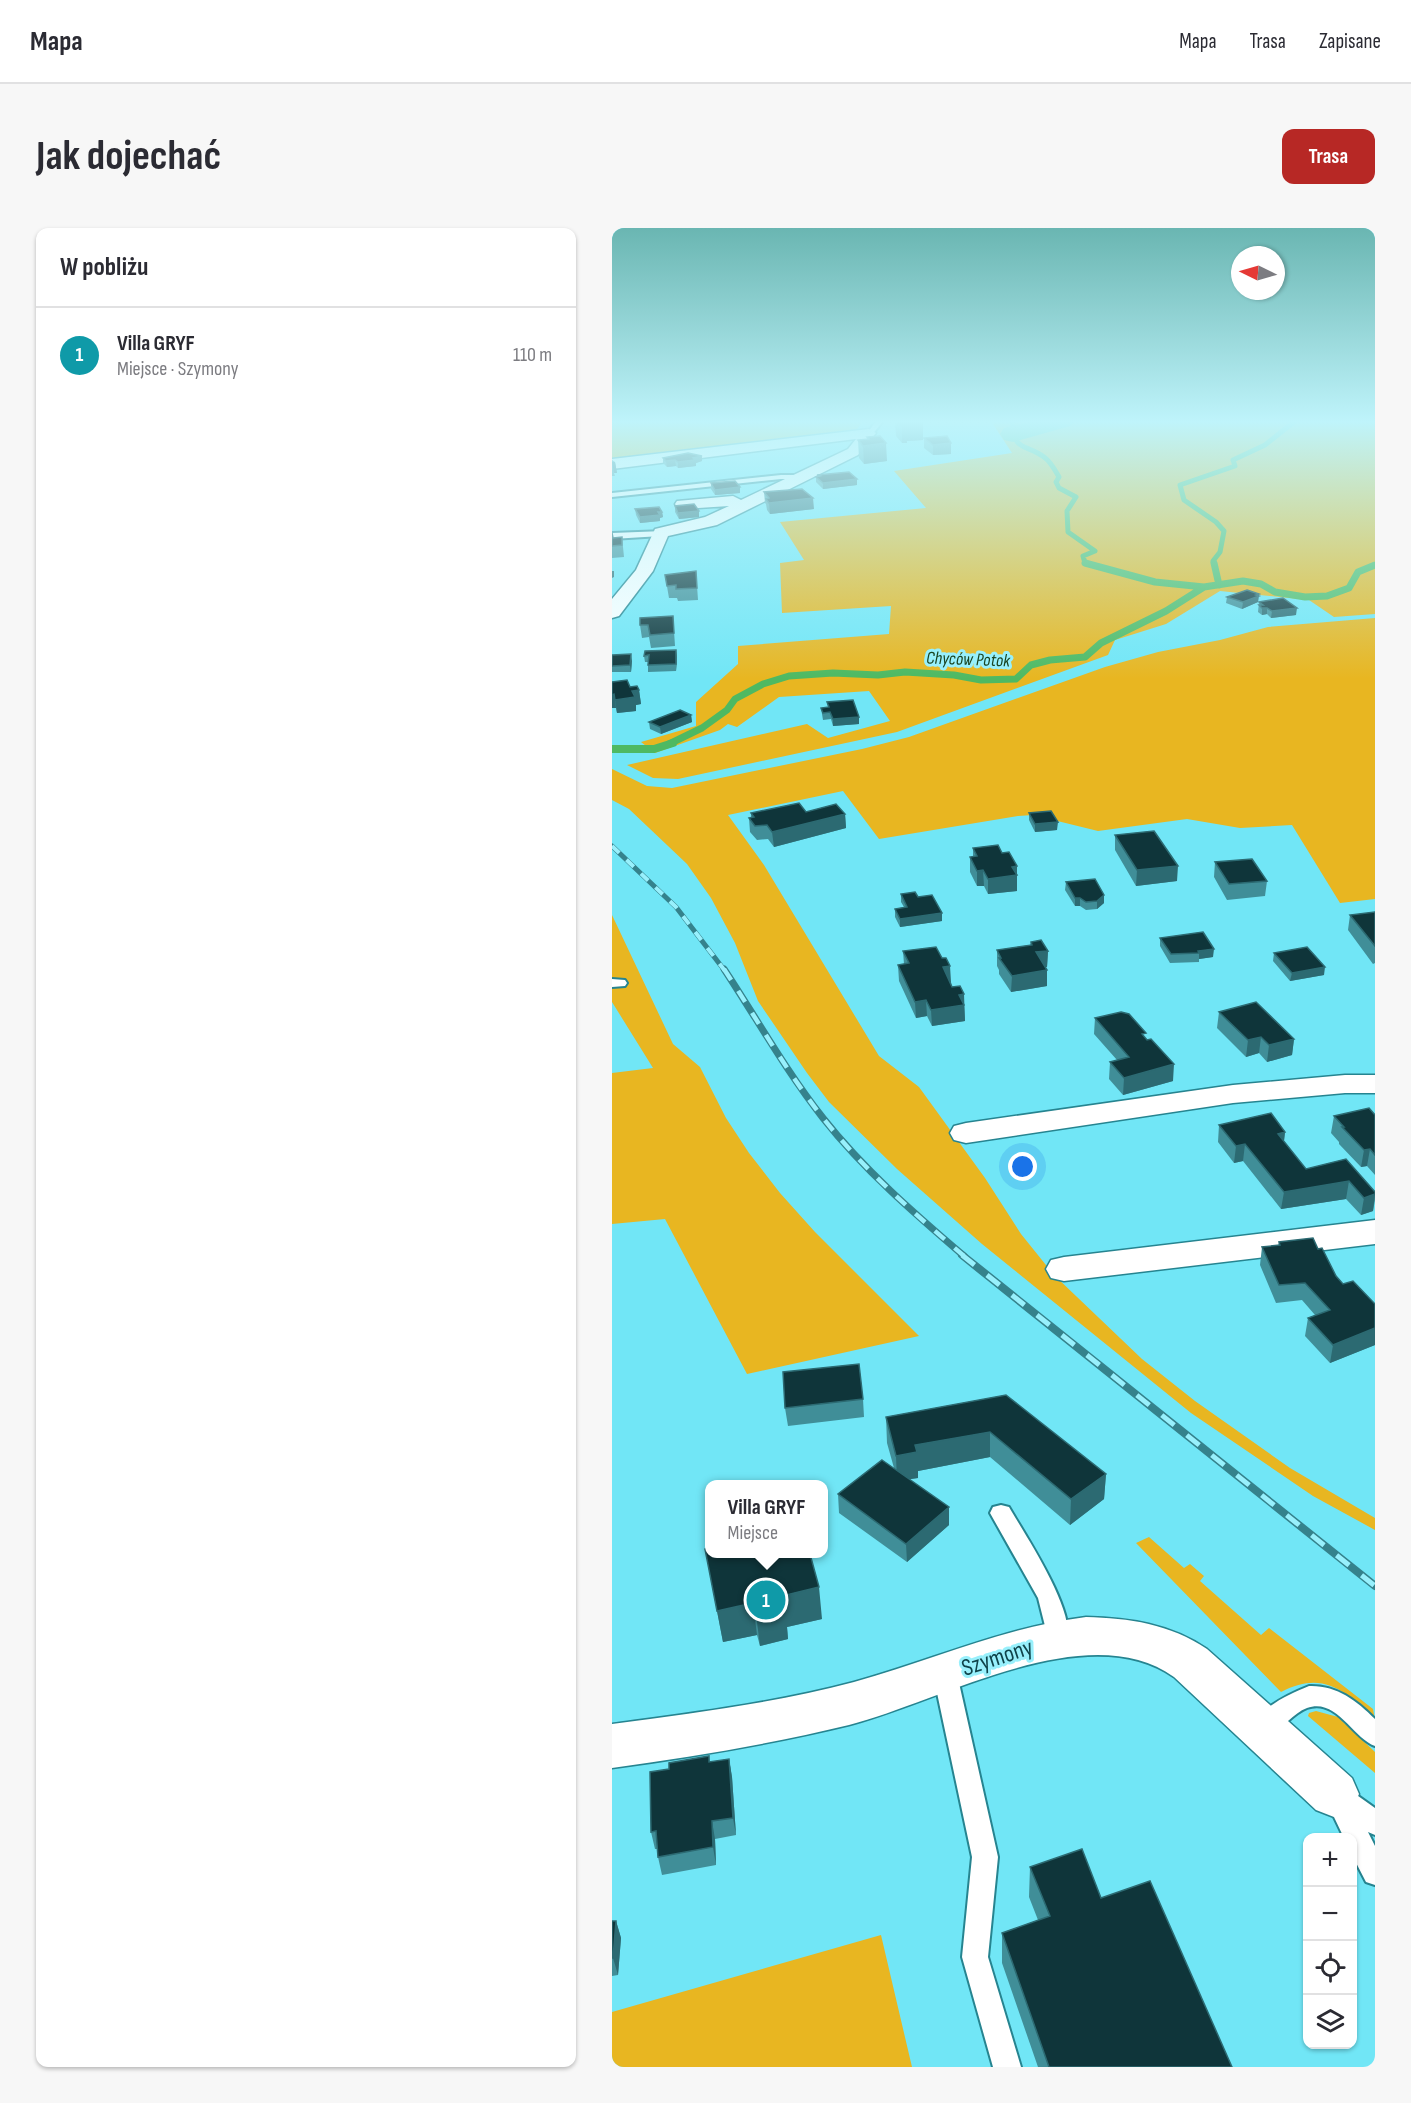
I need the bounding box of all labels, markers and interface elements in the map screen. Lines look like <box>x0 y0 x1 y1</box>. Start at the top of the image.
text: Mapa <box>30 25 83 58</box>
text: Mapa <box>1179 29 1217 54</box>
text: Trasa <box>1250 29 1286 54</box>
text: Zapisane <box>1319 29 1381 54</box>
button: Trasa <box>1282 129 1375 184</box>
text: Jak dojechać <box>36 131 221 182</box>
north arrow <box>1231 246 1285 300</box>
text: W pobliżu <box>60 252 148 283</box>
text: Villa GRYF <box>117 330 195 357</box>
text: 1 <box>76 343 83 367</box>
text: 110 m <box>513 343 552 367</box>
text: Miejsce · Szymony <box>117 357 239 381</box>
water label: Chyców Potok <box>926 648 1012 672</box>
your location <box>1008 1152 1037 1181</box>
popup <box>705 1480 828 1558</box>
text: Villa GRYF <box>728 1494 805 1521</box>
text: Miejsce <box>728 1521 778 1545</box>
pin: 1 <box>746 1578 786 1622</box>
street label: Szymony <box>958 1632 1036 1683</box>
map controls <box>1303 1833 1357 2049</box>
button: + <box>1303 1833 1357 1887</box>
button: − <box>1303 1887 1357 1941</box>
button: locate <box>1303 1941 1357 1995</box>
button: layers <box>1303 1995 1357 2049</box>

